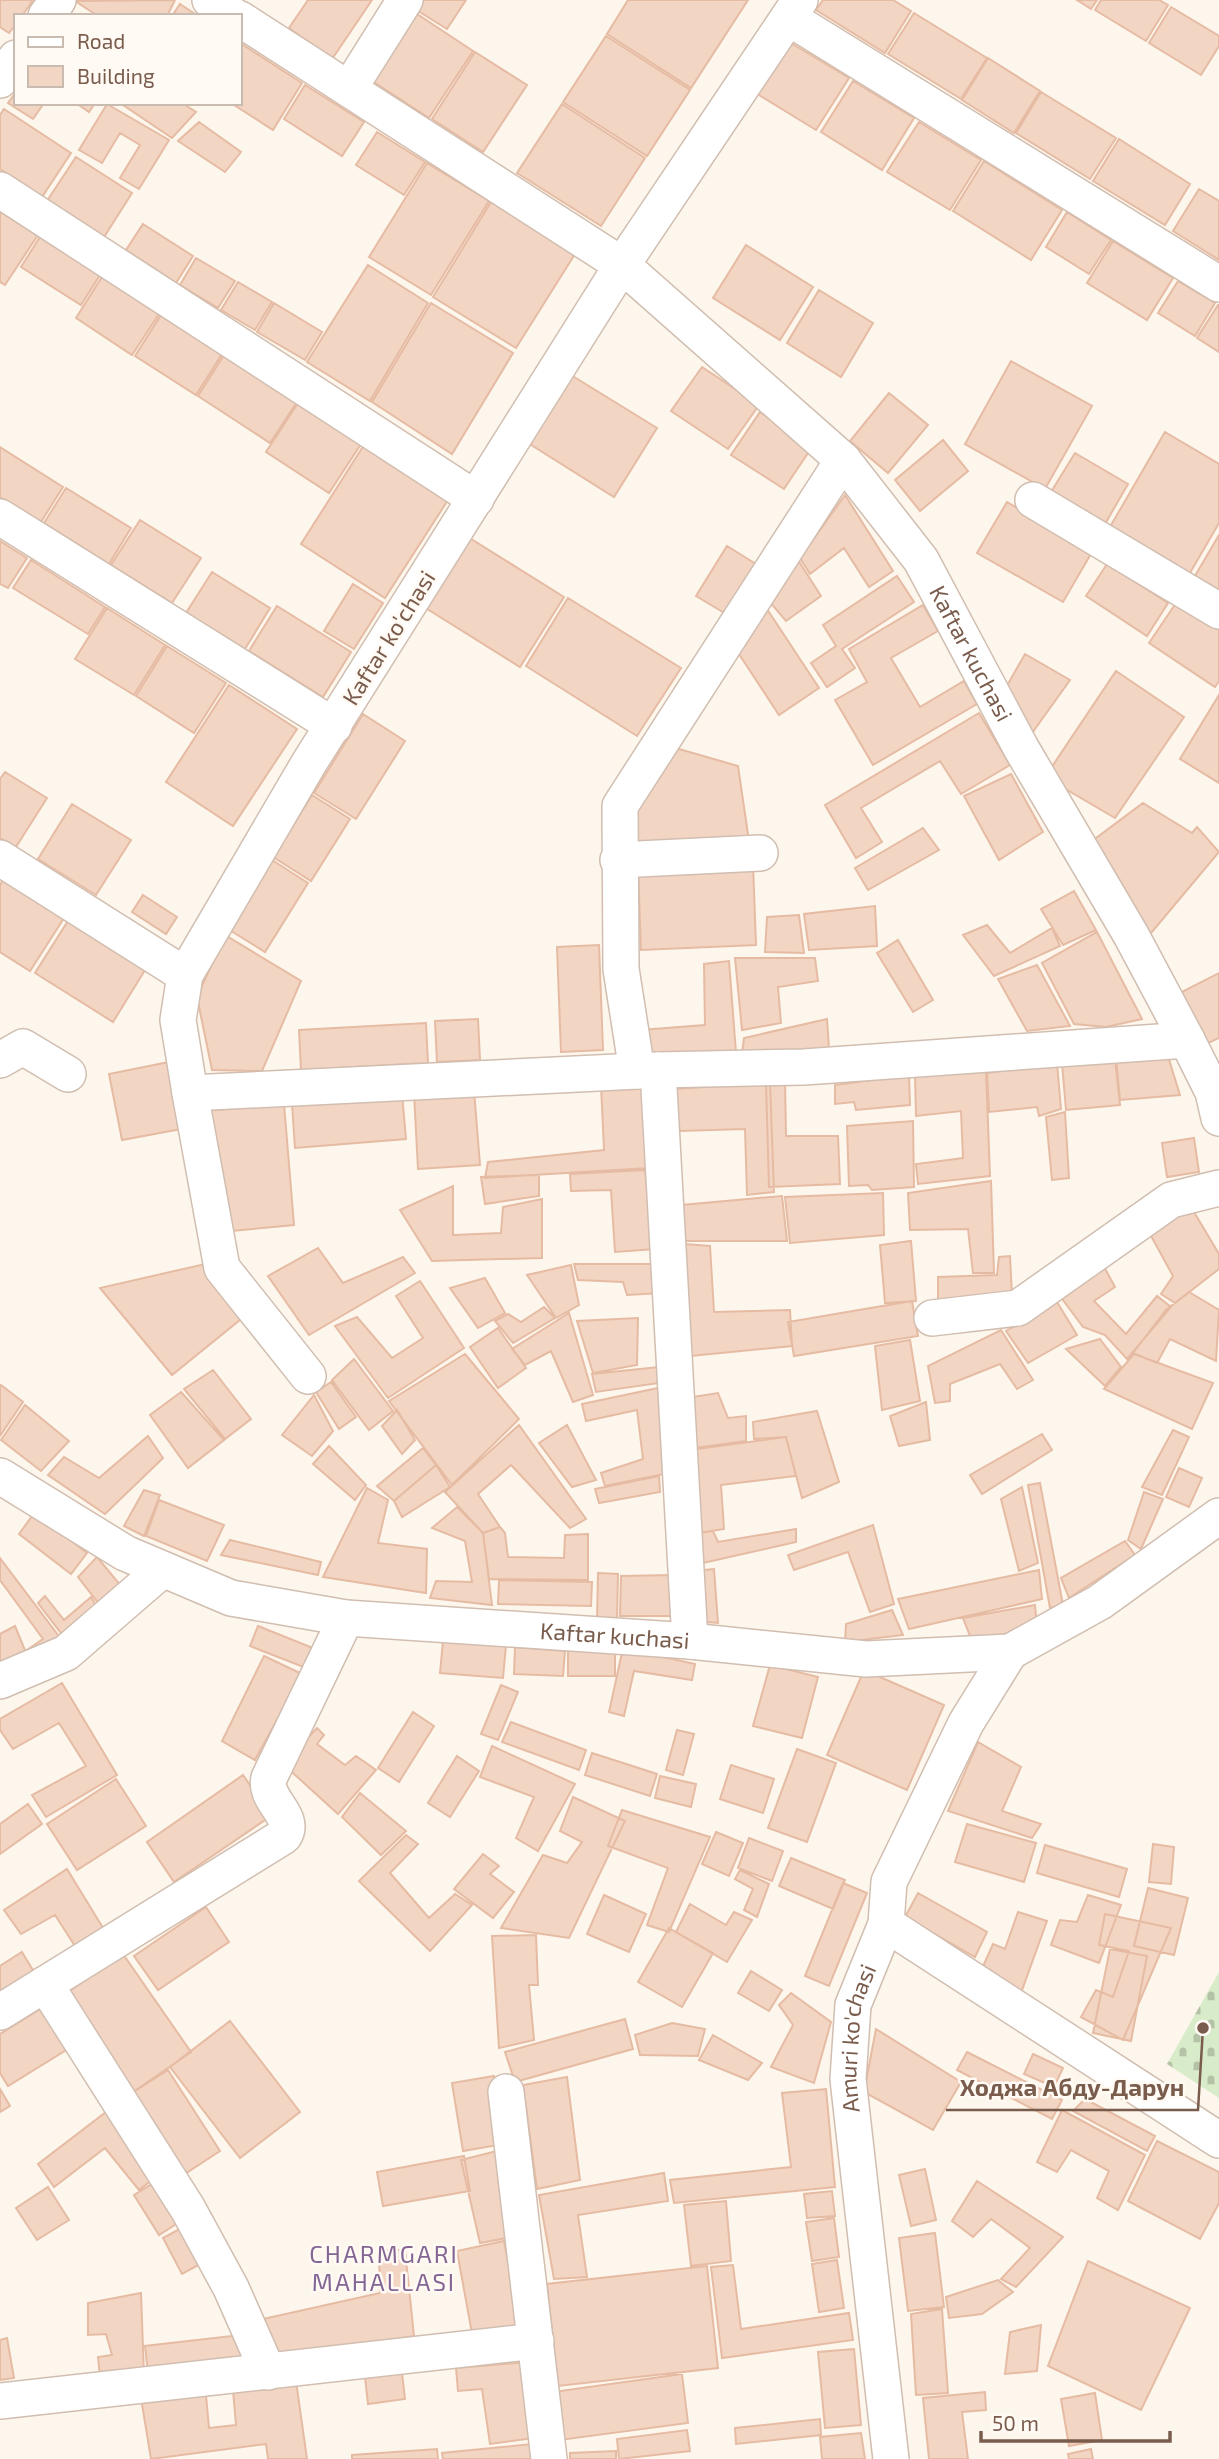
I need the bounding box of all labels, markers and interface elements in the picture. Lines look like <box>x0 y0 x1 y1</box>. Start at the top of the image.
legend <box>14 14 242 105</box>
text: Road <box>77 28 125 53</box>
text: Building <box>77 63 155 88</box>
street label: Kaftar ko'chasi <box>336 565 441 710</box>
street label: Kaftar kuchasi <box>924 580 1019 726</box>
street label: Kaftar kuchasi <box>539 1616 690 1654</box>
street label: Amuri ko'chasi <box>833 1960 881 2114</box>
callout: Ходжа Абду-Дарун <box>946 2065 1198 2110</box>
text: Ходжа Абду-Дарун <box>960 2072 1184 2101</box>
district label: CHARMGARI MAHALLASI <box>309 2239 459 2296</box>
scale bar <box>981 2400 1170 2444</box>
text: 50 m <box>992 2410 1039 2435</box>

